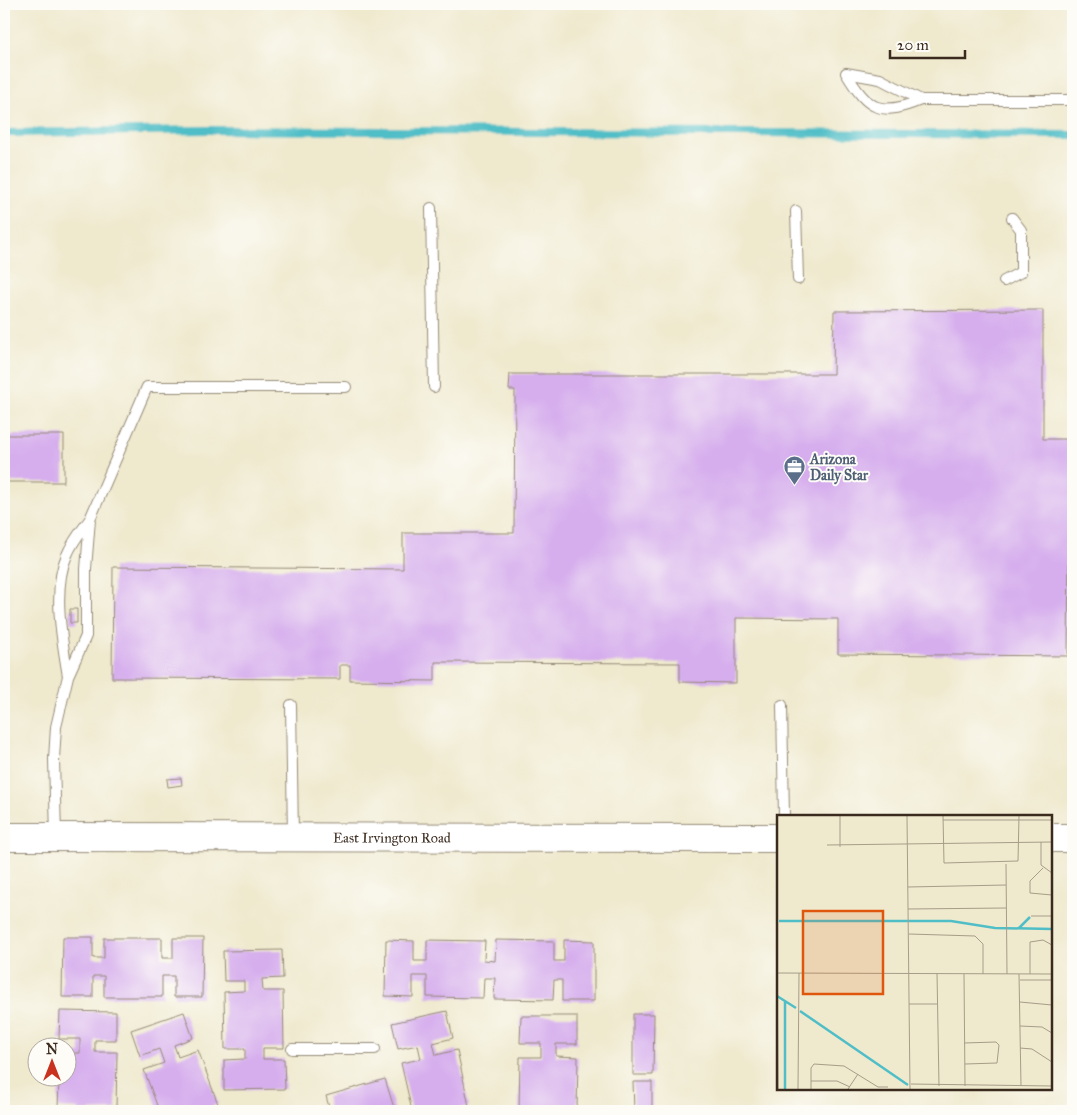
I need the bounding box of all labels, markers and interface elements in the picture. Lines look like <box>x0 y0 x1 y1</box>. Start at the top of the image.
scale bar <box>890 28 964 60</box>
text: 20 m <box>897 36 929 54</box>
place label: Arizona Daily Star <box>809 451 869 485</box>
office icon: Arizona Daily Star <box>782 455 806 486</box>
inset map <box>777 815 1052 1090</box>
street label: East Irvington Road <box>333 829 451 847</box>
north arrow <box>28 1038 78 1088</box>
text: N <box>46 1041 58 1058</box>

